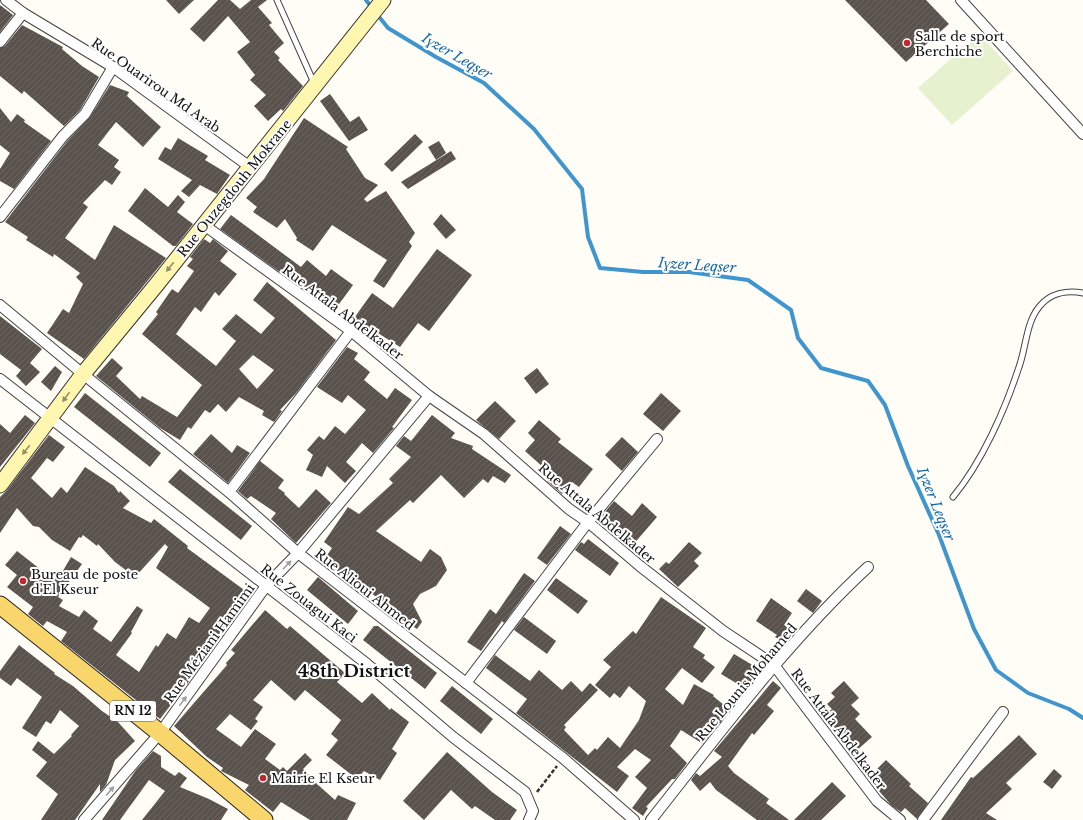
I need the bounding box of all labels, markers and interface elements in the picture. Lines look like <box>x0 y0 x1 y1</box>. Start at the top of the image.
water label: Iɣzer Leqṣer <box>418 28 496 84</box>
place label: Salle de sport Berchiche <box>915 28 1005 60</box>
street label: Rue Ouarirou Md Arab <box>88 34 224 136</box>
marker: Salle de sport Berchiche <box>902 38 912 48</box>
street label: Rue Ouzegdouh Mokrane <box>174 116 295 261</box>
water label: Iɣzer Leqṣer <box>656 253 737 277</box>
one-way arrow <box>166 261 175 272</box>
street label: Rue Attala Abdelkader <box>279 261 407 364</box>
one-way arrow <box>62 391 71 402</box>
one-way arrow <box>22 445 31 456</box>
street label: Rue Attala Abdelkader <box>535 459 659 568</box>
water label: Iɣzer Leqṣer <box>913 464 959 544</box>
street label: Rue Alioui Ahmed <box>311 545 418 634</box>
street label: Rue Zouagui Kaci <box>257 560 361 647</box>
one-way arrow <box>282 560 292 570</box>
place label: Bureau de poste d'El Kseur <box>31 566 138 598</box>
marker: Bureau de poste d'El Kseur <box>18 576 28 586</box>
street label: Rue Méziani Hamimi <box>160 580 259 706</box>
street label: Rue Lounis Mohamed <box>692 620 801 745</box>
district label: 48th District <box>298 661 411 682</box>
street label: Rue Attala Abdelkader <box>787 665 890 794</box>
one-way arrow <box>179 696 187 707</box>
road number: RN 12 <box>110 701 156 721</box>
place label: Mairie El Kseur <box>271 770 375 787</box>
marker: Mairie El Kseur <box>258 773 268 783</box>
one-way arrow <box>105 785 114 796</box>

